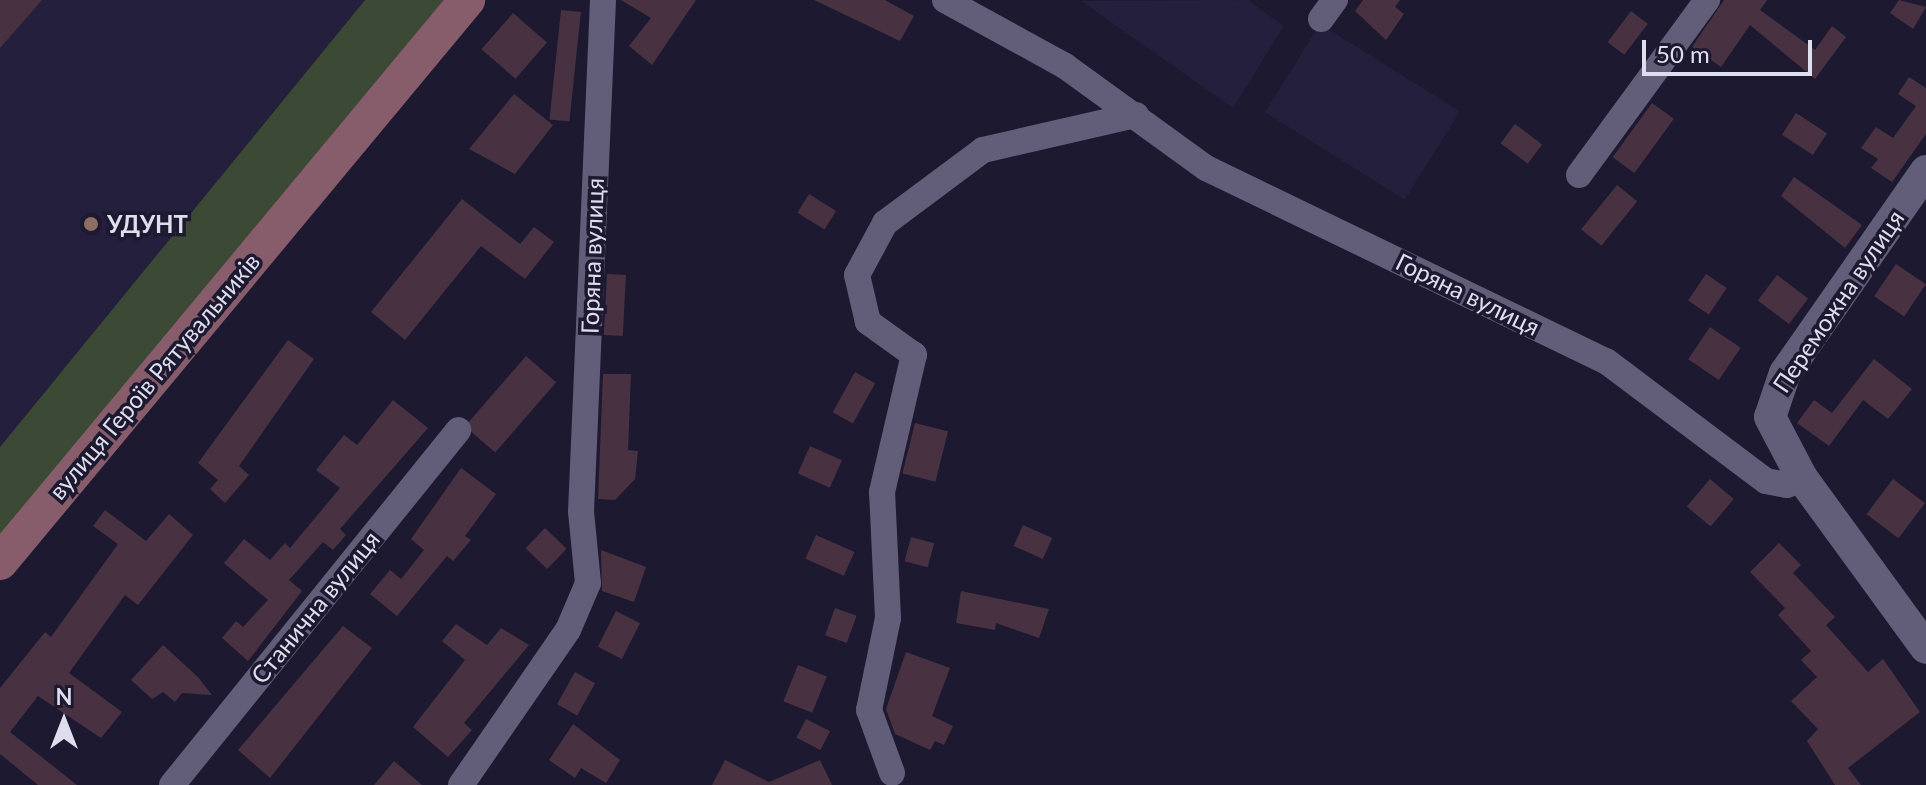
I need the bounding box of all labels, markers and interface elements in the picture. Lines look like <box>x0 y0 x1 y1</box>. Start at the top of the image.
scale bar <box>1646 24 1816 74</box>
text: 50 m <box>1656 39 1710 68</box>
street label: Горяна вулиця <box>575 177 609 335</box>
street label: Переможна вулиця <box>1766 204 1910 398</box>
place label: УДУНТ <box>107 210 188 238</box>
marker: УДУНТ <box>82 215 100 233</box>
street label: вулиця Героїв Рятувальників <box>43 247 265 505</box>
street label: Горяна вулиця <box>1392 247 1544 341</box>
street label: Станична вулиця <box>245 525 385 689</box>
north arrow <box>24 681 104 761</box>
text: N <box>56 683 72 710</box>

